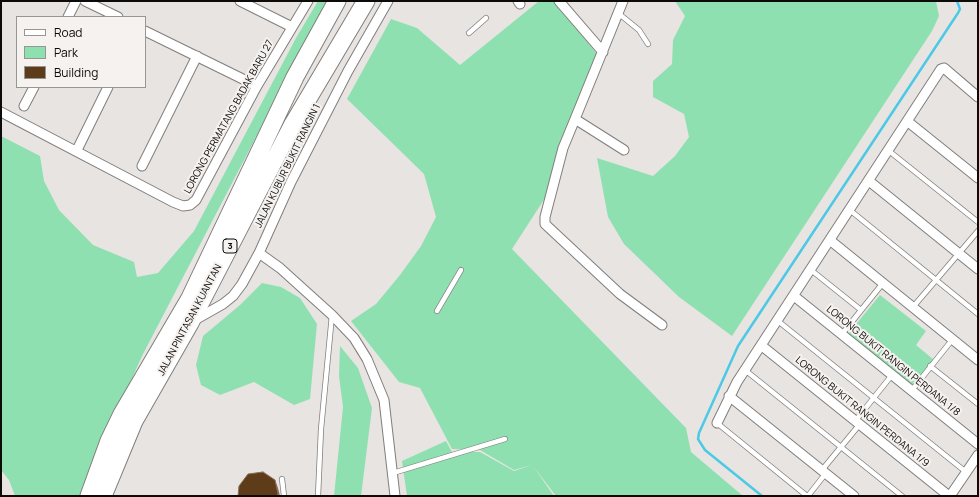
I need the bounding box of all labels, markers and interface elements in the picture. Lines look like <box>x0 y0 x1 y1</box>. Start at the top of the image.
legend <box>16 16 146 88</box>
text: Road <box>54 24 82 41</box>
street label: LORONG PERMATANG BADAK BARU 27 <box>182 38 276 196</box>
text: Park <box>54 44 78 61</box>
text: Building <box>54 64 98 81</box>
street label: JALAN KUBUR BUKIT RANGIN 1 <box>253 102 323 230</box>
road number: 3 <box>223 239 237 253</box>
street label: JALAN PINTASAN KUANTAN <box>156 262 224 378</box>
street label: LORONG BUKIT RANGIN PERDANA 1/8 <box>824 303 962 419</box>
street label: LORONG BUKIT RANGIN PERDANA 1/9 <box>793 354 931 470</box>

